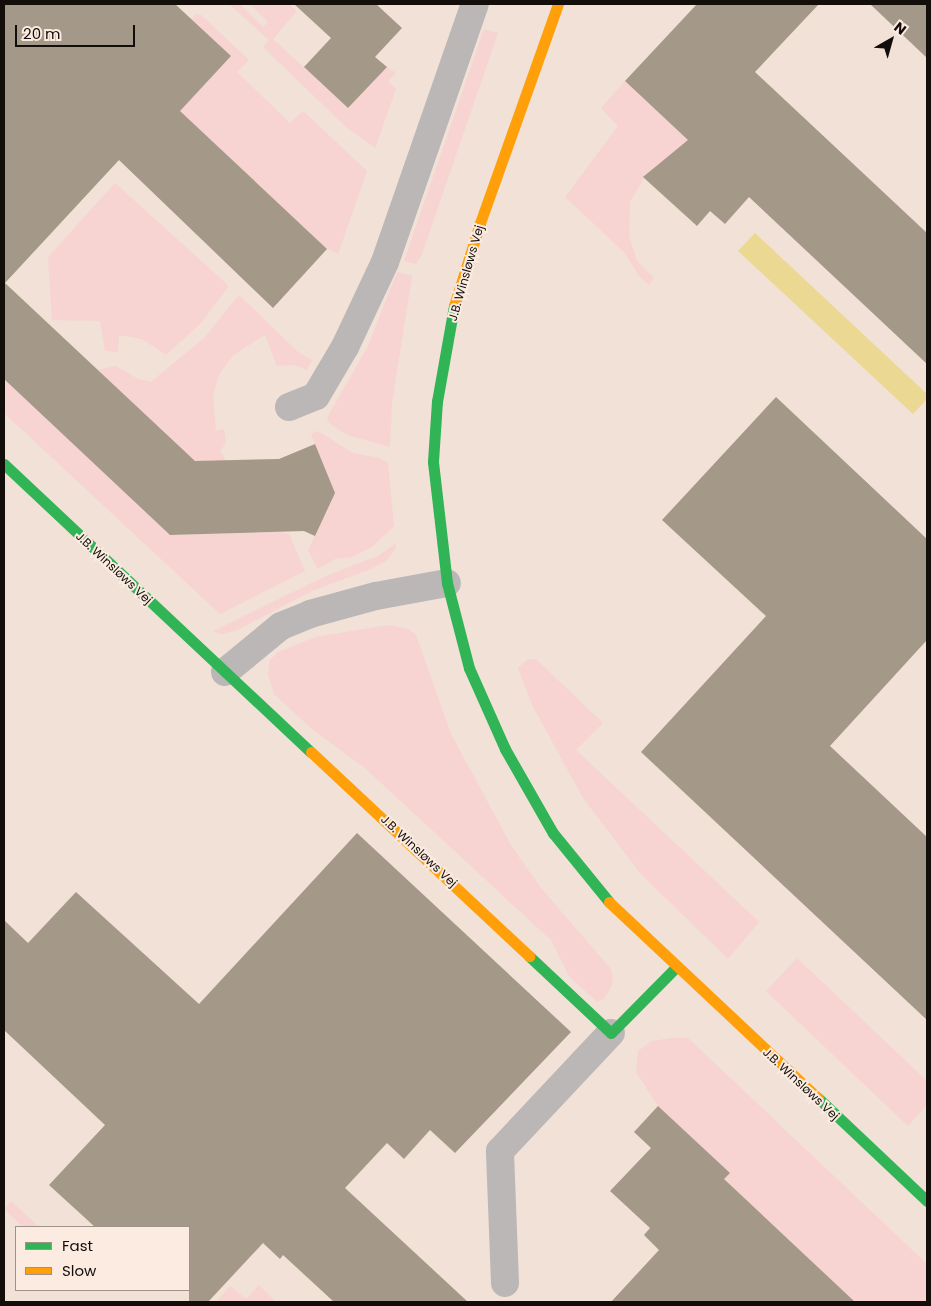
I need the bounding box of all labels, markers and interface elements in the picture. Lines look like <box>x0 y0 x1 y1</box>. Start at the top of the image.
scale bar <box>18 15 138 47</box>
north arrow <box>866 15 916 65</box>
text: N <box>890 17 911 39</box>
text: 20 m <box>23 23 61 44</box>
street label: J.B. Winsløws Vej <box>445 223 487 323</box>
street label: J.B. Winsløws Vej <box>73 529 155 607</box>
street label: J.B. Winsløws Vej <box>378 812 460 890</box>
street label: J.B. Winsløws Vej <box>760 1045 842 1123</box>
legend <box>15 1226 190 1291</box>
text: Fast <box>62 1235 93 1256</box>
text: Slow <box>62 1260 96 1281</box>

